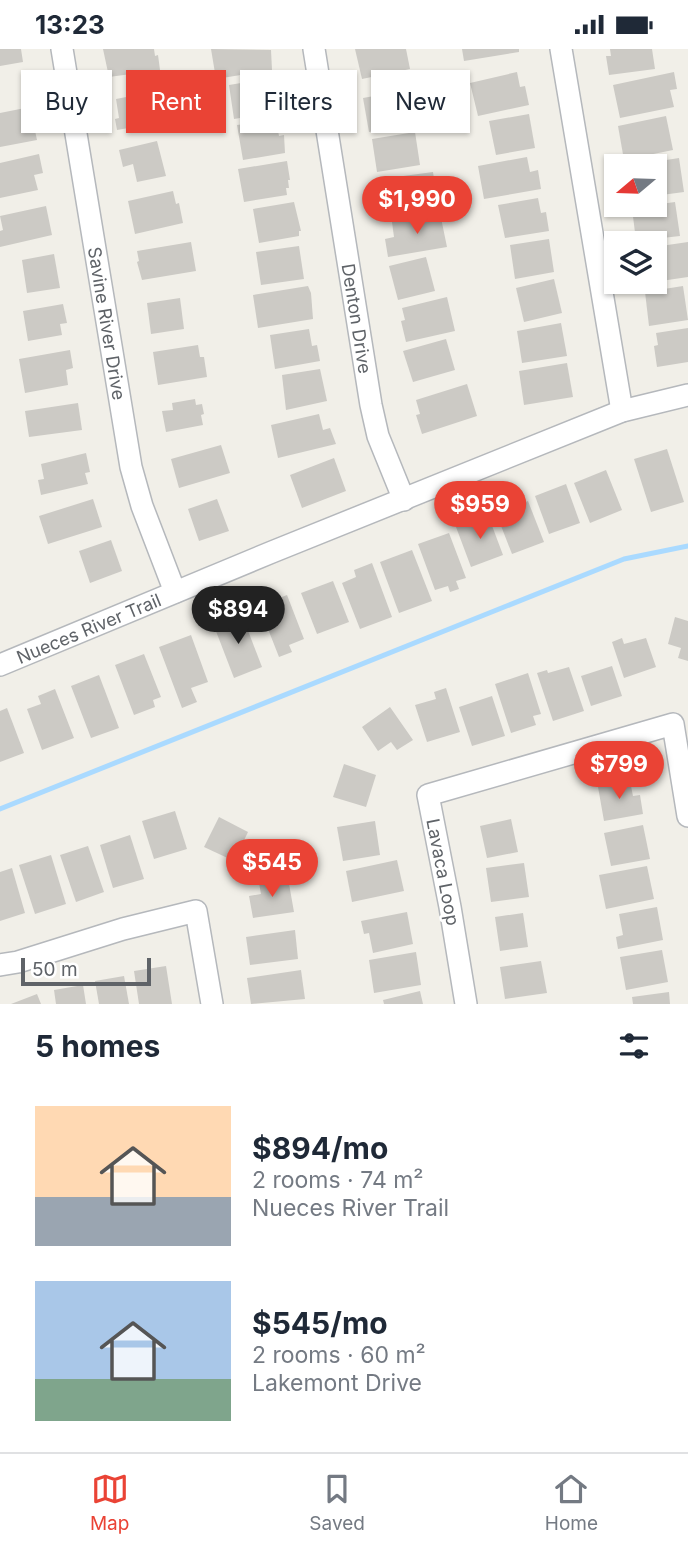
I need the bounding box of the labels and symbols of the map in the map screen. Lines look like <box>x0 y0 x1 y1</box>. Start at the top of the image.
north arrow <box>604 154 667 217</box>
pin: $1,990 <box>360 177 474 236</box>
street label: Savine River Drive <box>84 245 130 401</box>
street label: Denton Drive <box>338 262 376 375</box>
pin: $959 <box>439 482 521 541</box>
pin: $894 <box>197 587 279 646</box>
street label: Nueces River Trail <box>13 589 164 667</box>
pin: $799 <box>578 741 660 801</box>
street label: Lavaca Loop <box>422 817 464 927</box>
pin: $545 <box>231 839 313 899</box>
scale bar <box>21 955 150 987</box>

